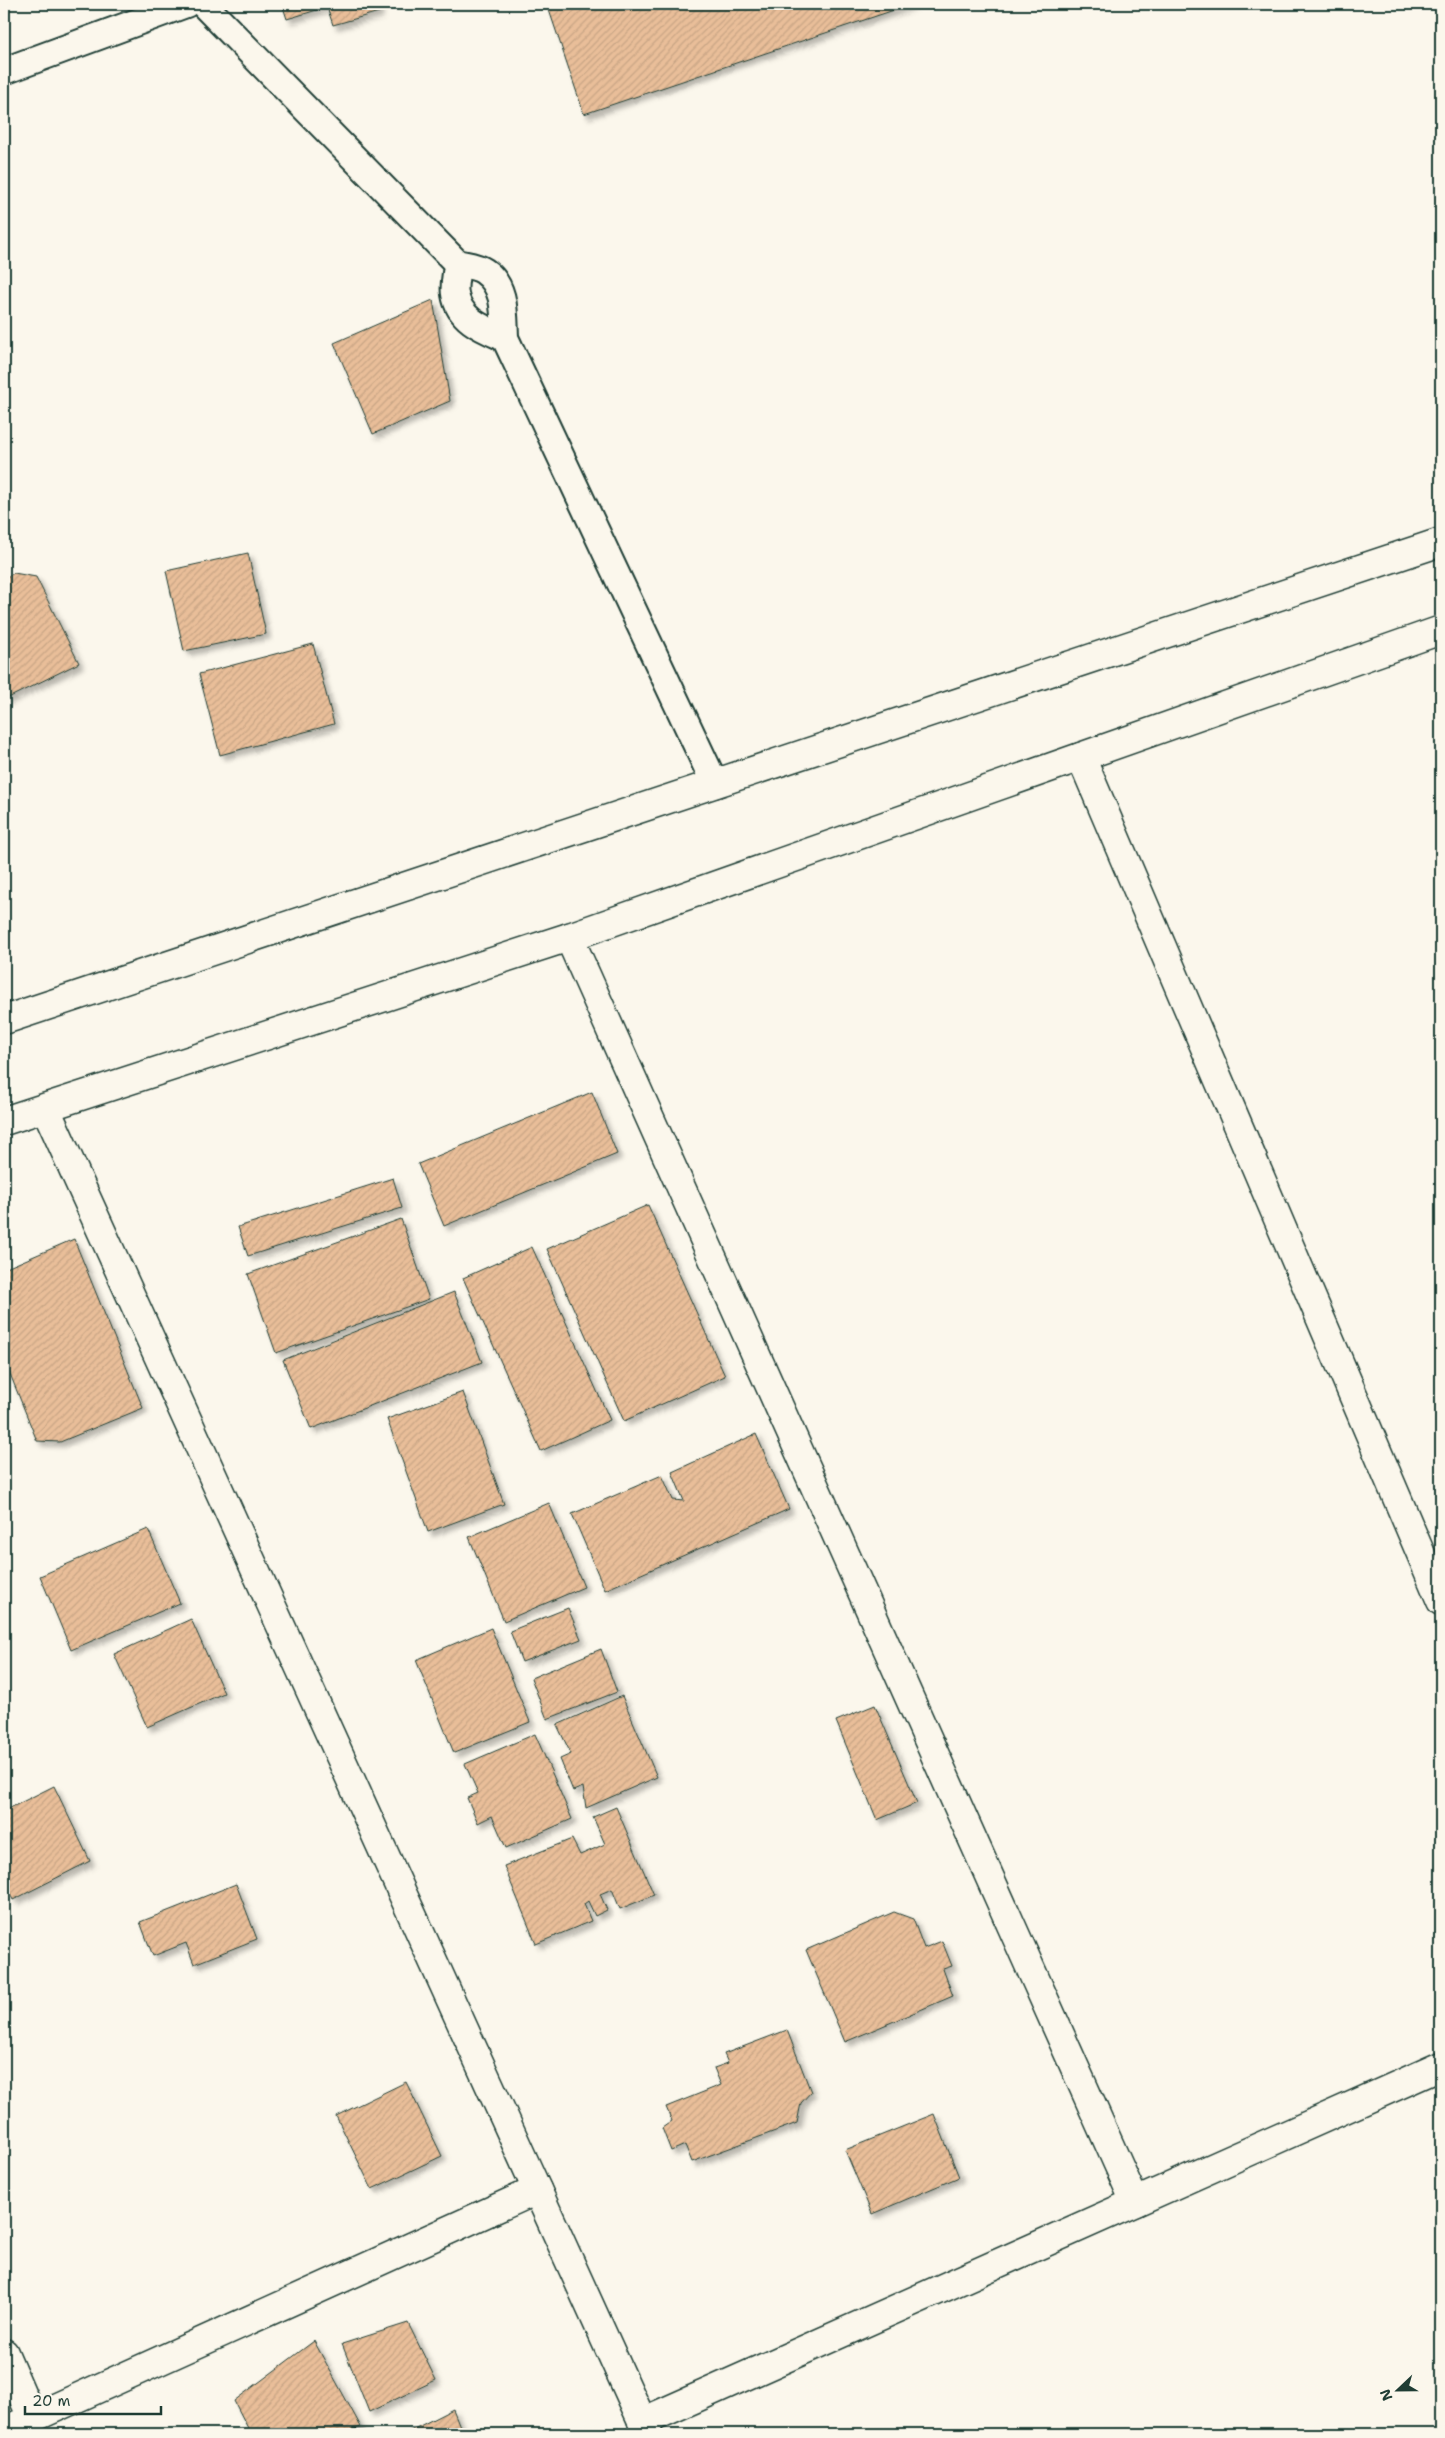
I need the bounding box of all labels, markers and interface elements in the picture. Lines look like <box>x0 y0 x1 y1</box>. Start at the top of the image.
north arrow <box>1372 2366 1422 2416</box>
scale bar <box>25 2383 161 2415</box>
text: N <box>1376 2386 1396 2403</box>
text: 20 m <box>32 2391 71 2411</box>

